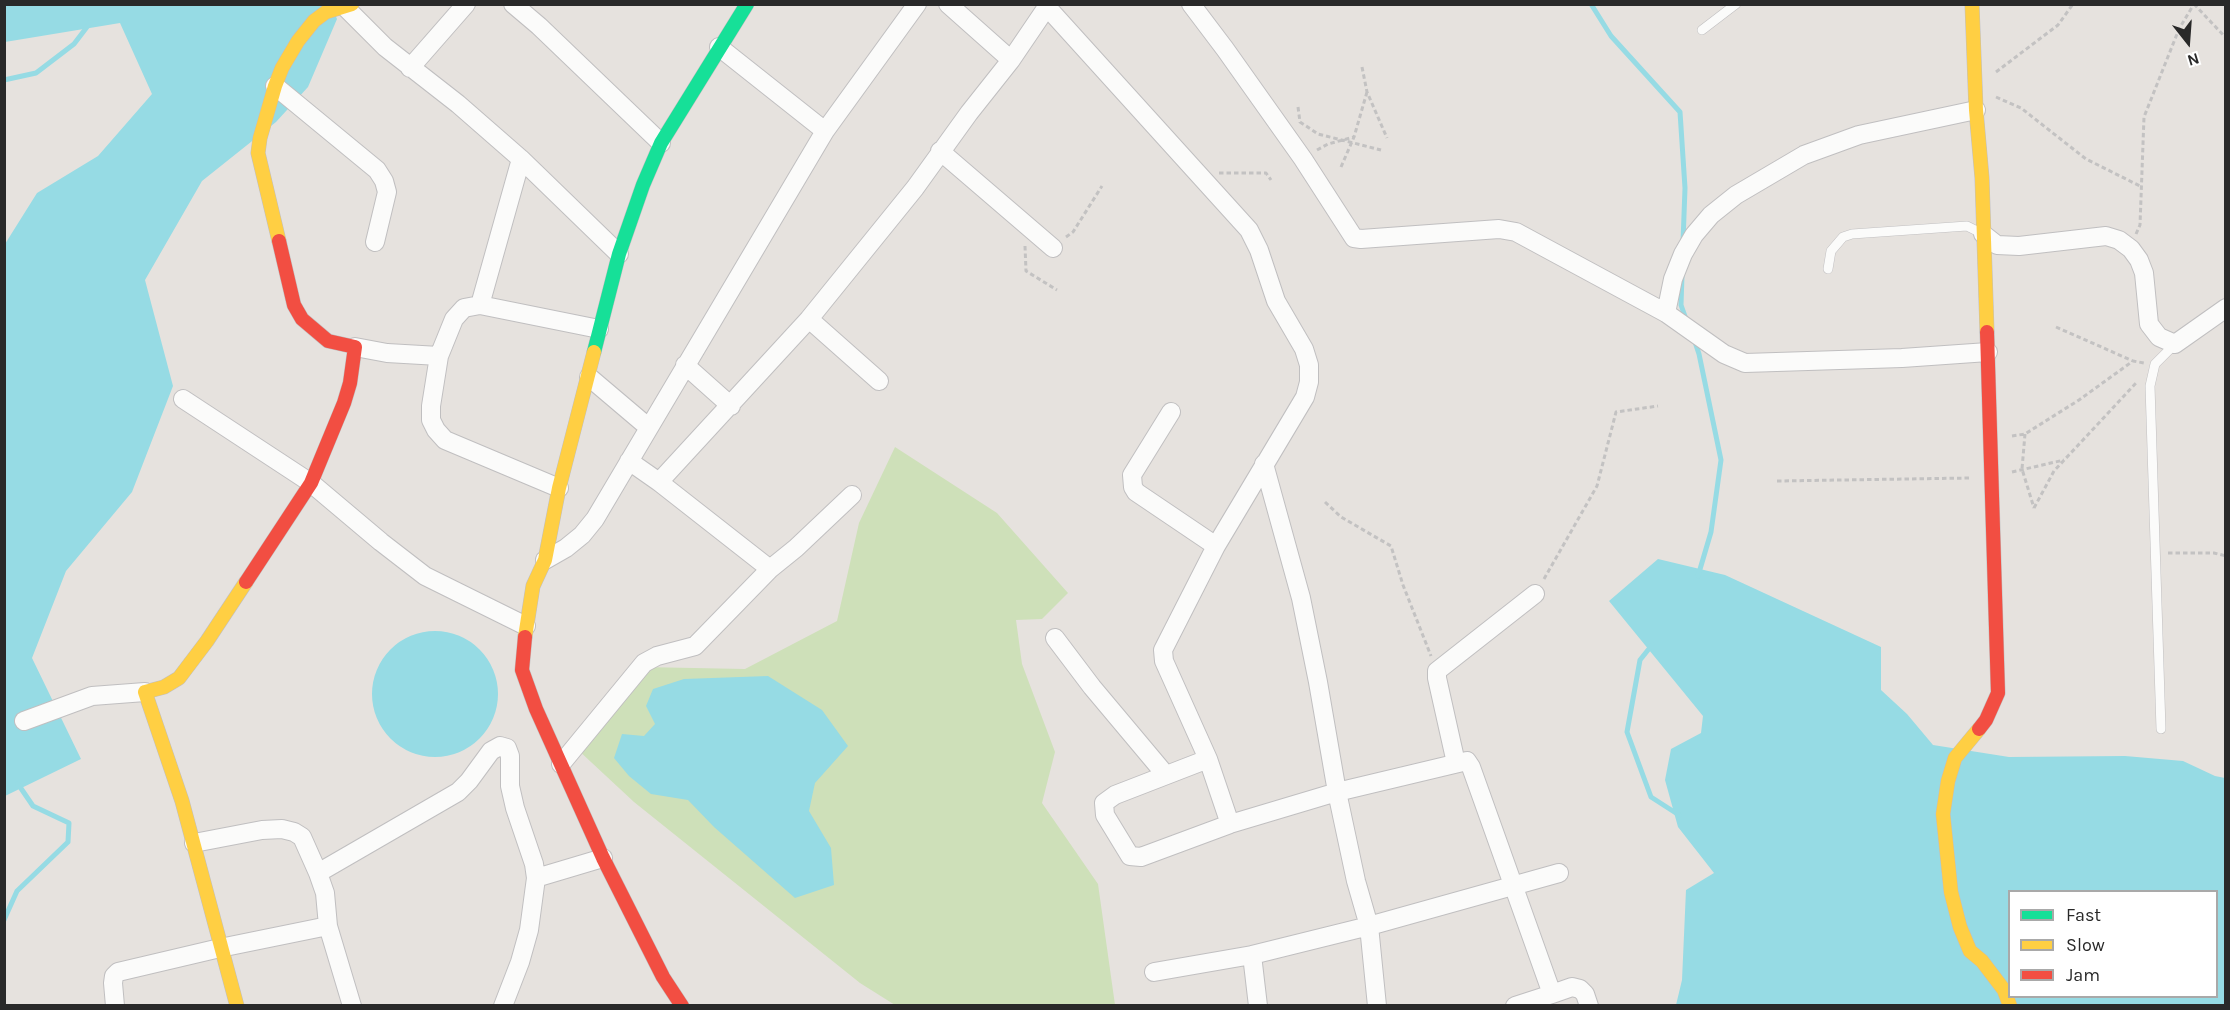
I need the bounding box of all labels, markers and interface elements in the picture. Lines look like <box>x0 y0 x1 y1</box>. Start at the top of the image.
north arrow <box>2158 12 2218 72</box>
text: N <box>2185 49 2202 70</box>
legend <box>2008 890 2218 998</box>
text: Fast <box>2066 904 2101 926</box>
text: Slow <box>2066 934 2105 956</box>
text: Jam <box>2066 964 2100 986</box>

